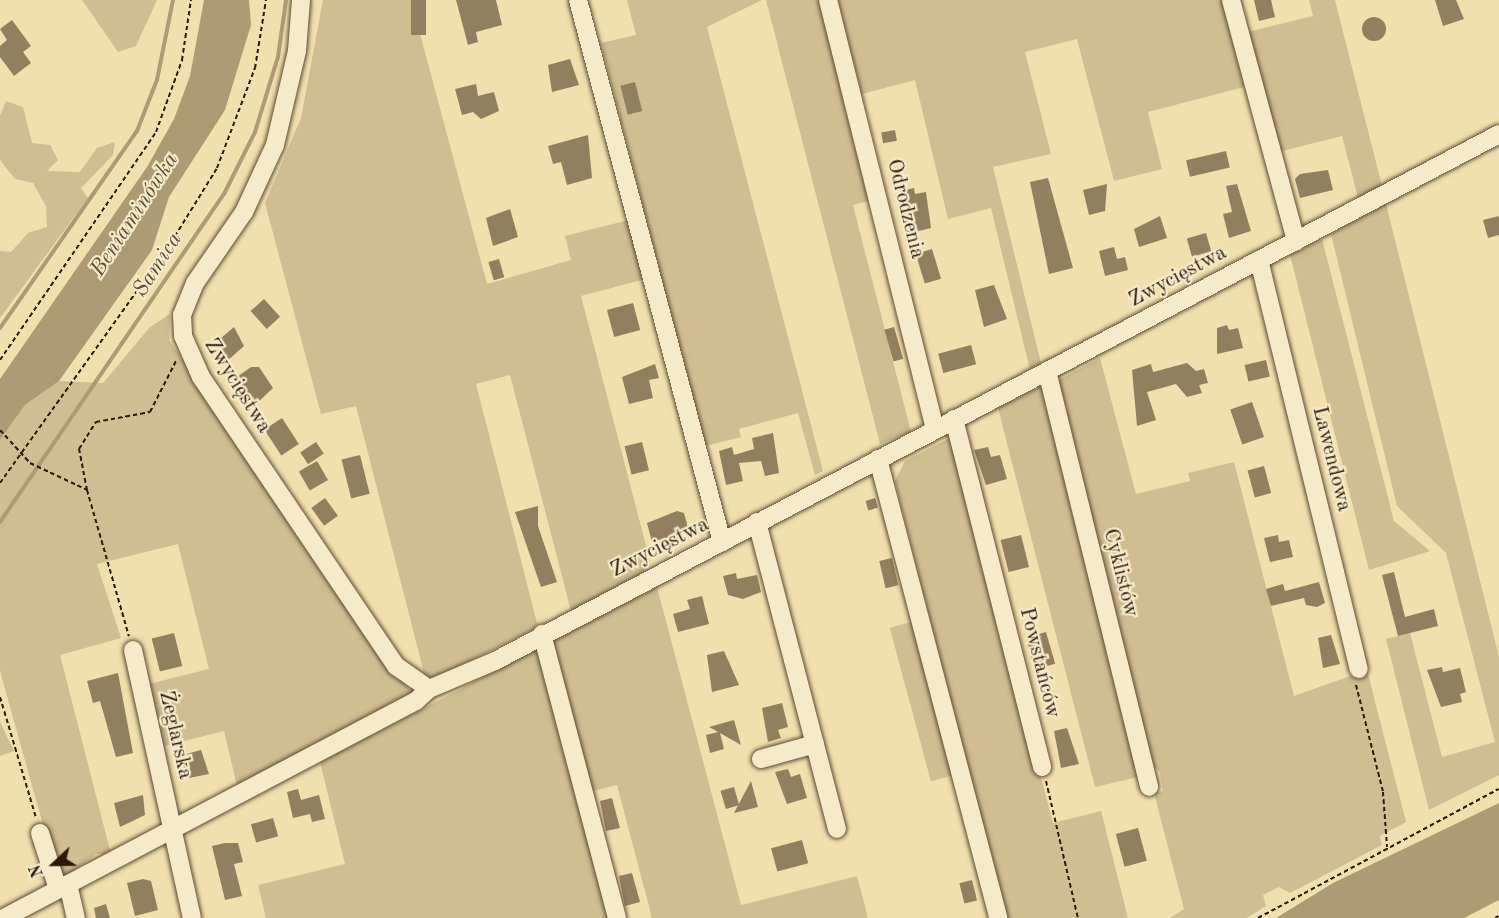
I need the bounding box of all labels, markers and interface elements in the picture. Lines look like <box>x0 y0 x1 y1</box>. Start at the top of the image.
water label: Beniaminówka <box>85 148 185 282</box>
street label: Odrodzenia <box>880 156 930 262</box>
water label: Samica <box>127 228 189 302</box>
street label: Zwycięstwa <box>1125 241 1231 313</box>
street label: Zwycięstwa <box>198 334 276 438</box>
street label: Lawendowa <box>1306 404 1356 514</box>
street label: Zwycięstwa <box>607 512 713 584</box>
street label: Cyklistów <box>1097 526 1143 620</box>
street label: Powstańców <box>1013 605 1065 721</box>
street label: Żeglarska <box>153 688 197 782</box>
north arrow <box>24 834 84 894</box>
text: N <box>28 862 47 879</box>

